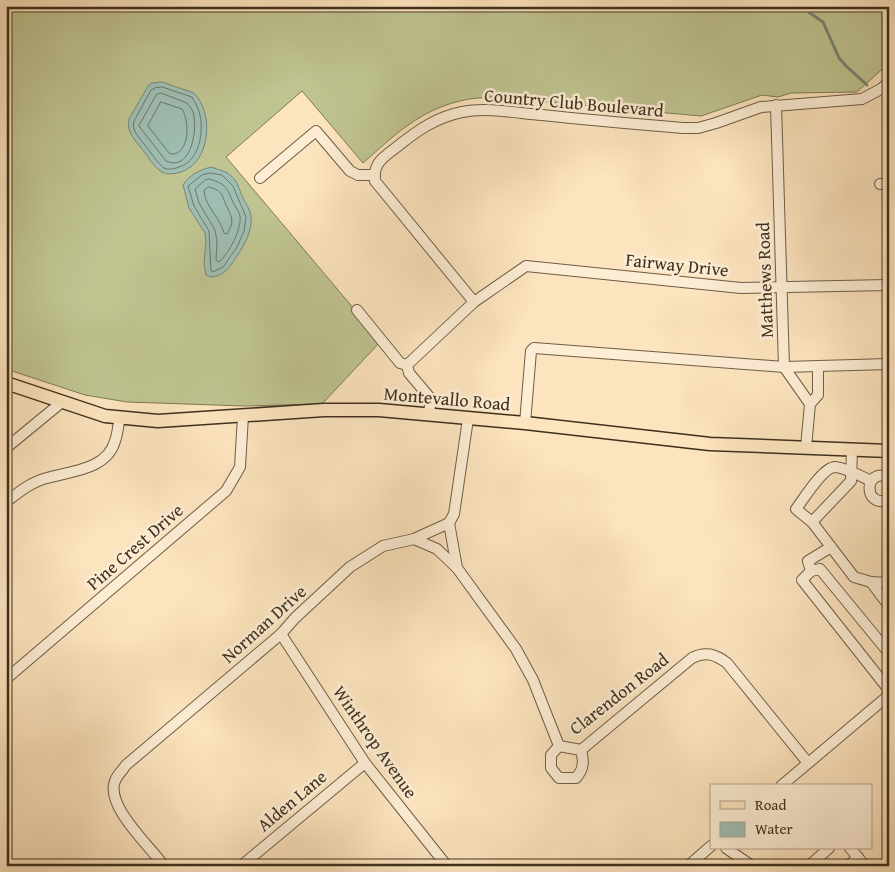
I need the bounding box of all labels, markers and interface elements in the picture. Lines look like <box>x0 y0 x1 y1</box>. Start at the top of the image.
street label: Country Club Boulevard <box>483 81 665 124</box>
street label: Matthews Road <box>749 221 780 338</box>
street label: Fairway Drive <box>624 246 730 283</box>
street label: Montevallo Road <box>383 380 512 418</box>
street label: Pine Crest Drive <box>80 497 189 596</box>
street label: Norman Drive <box>215 578 312 669</box>
street label: Clarendon Road <box>563 646 674 741</box>
street label: Winthrop Avenue <box>326 680 424 804</box>
street label: Alden Lane <box>251 763 333 838</box>
legend <box>710 784 872 850</box>
text: Road <box>755 794 786 815</box>
text: Water <box>755 818 793 839</box>

